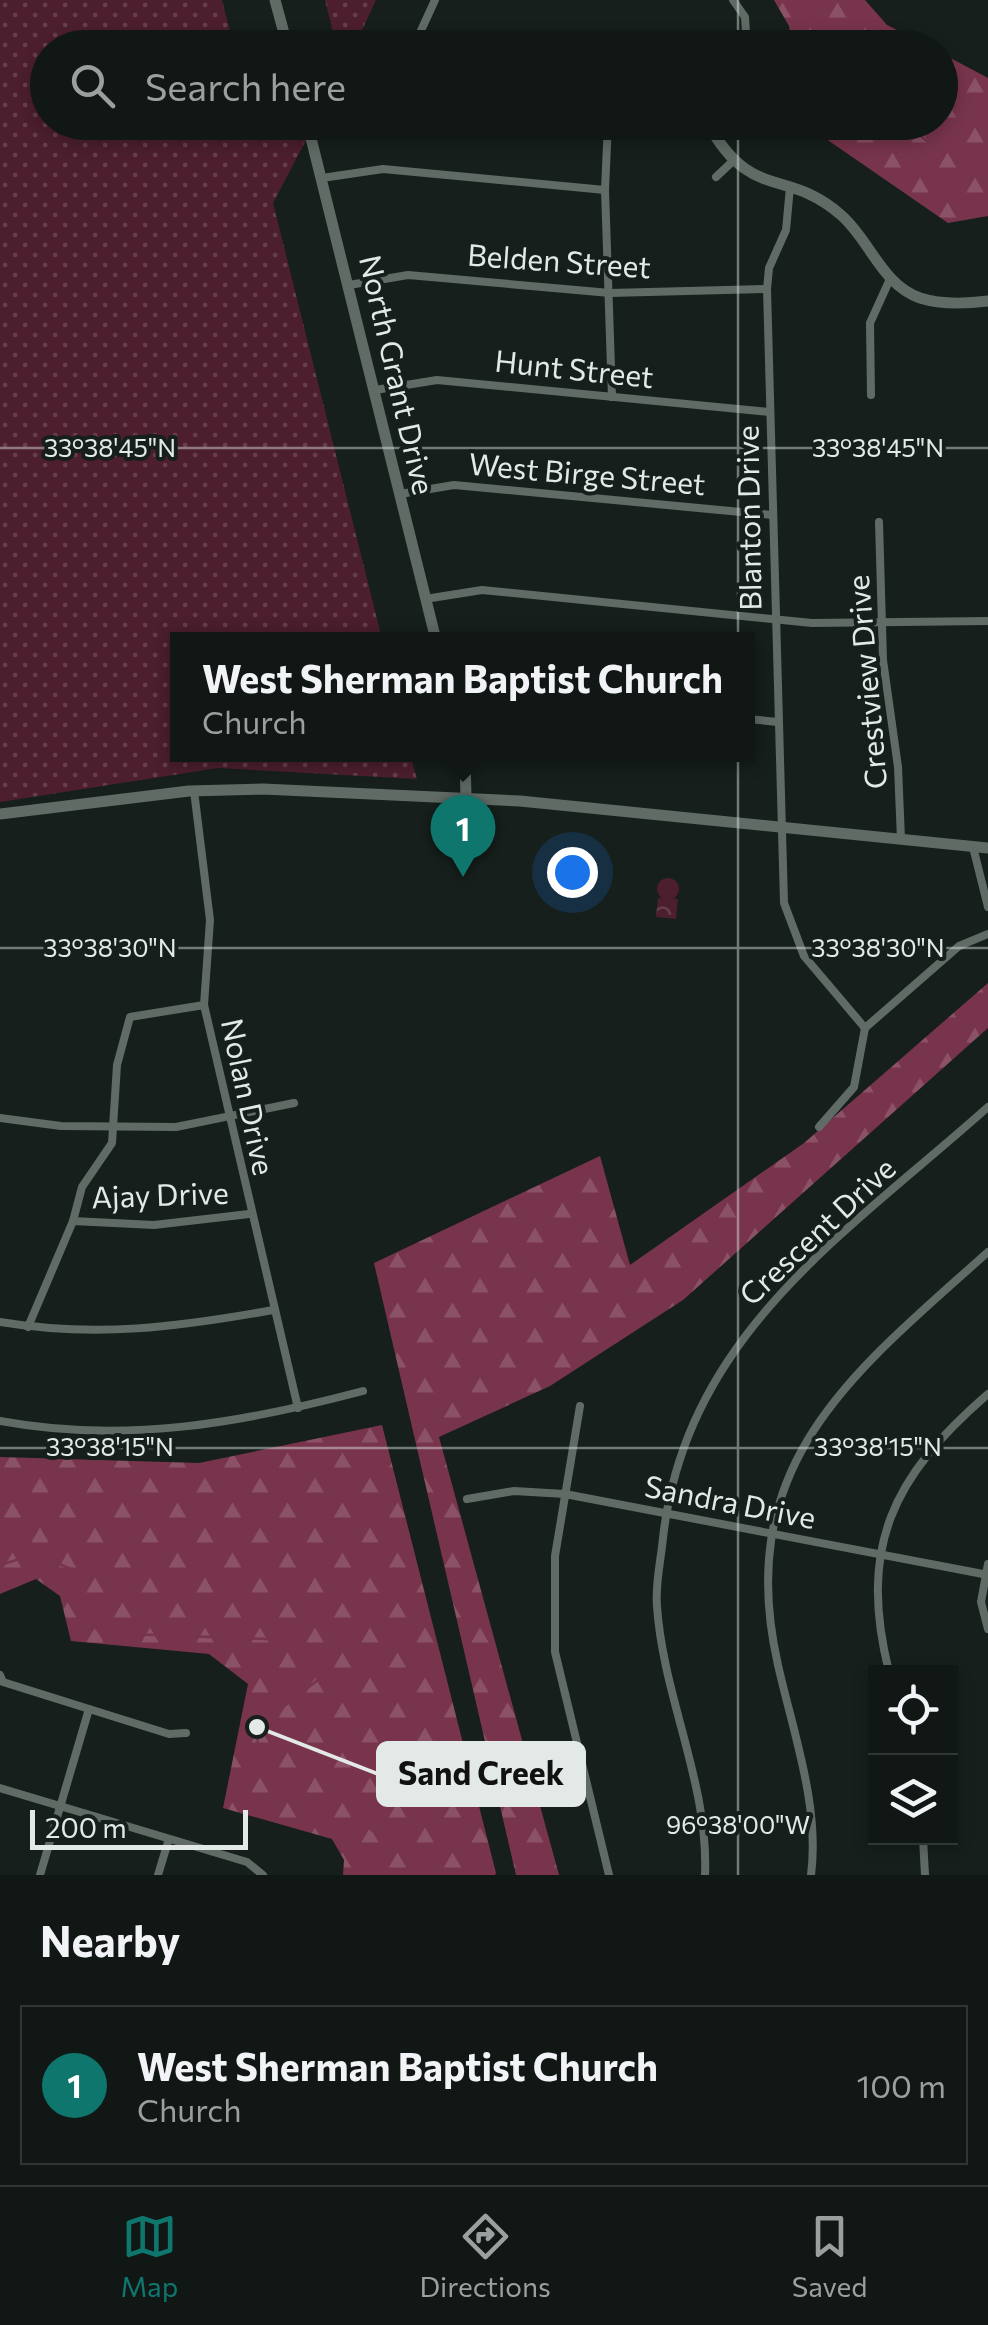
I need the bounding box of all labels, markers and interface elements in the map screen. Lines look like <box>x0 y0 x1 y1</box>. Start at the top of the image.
search box <box>30 30 958 140</box>
icon: search <box>65 58 120 113</box>
text: Search here <box>145 62 346 109</box>
street label: Belden Street <box>466 235 652 284</box>
street label: North Grant Drive <box>353 251 444 498</box>
street label: Hunt Street <box>493 341 655 394</box>
street label: Blanton Drive <box>727 425 768 611</box>
text: 33°38'45"N <box>44 432 176 462</box>
text: 33°38'45"N <box>812 432 944 462</box>
street label: West Birge Street <box>467 444 707 501</box>
street label: Crestview Drive <box>838 574 893 791</box>
popup <box>170 632 755 762</box>
text: West Sherman Baptist Church <box>202 654 723 701</box>
text: Church <box>202 701 307 741</box>
pin: 1 <box>430 794 496 877</box>
your location <box>547 847 598 898</box>
text: 33°38'30"N <box>43 932 177 962</box>
text: 33°38'30"N <box>811 932 945 962</box>
street label: Nolan Drive <box>215 1015 284 1178</box>
street label: Crescent Drive <box>731 1148 902 1312</box>
street label: Ajay Drive <box>91 1173 229 1214</box>
text: 33°38'15"N <box>46 1431 174 1461</box>
text: 33°38'15"N <box>814 1431 942 1461</box>
street label: Sandra Drive <box>642 1466 819 1535</box>
map controls <box>868 1665 958 1845</box>
button: locate <box>868 1665 958 1755</box>
callout: Sand Creek <box>378 1743 584 1805</box>
text: Sand Creek <box>398 1752 565 1792</box>
button: layers <box>868 1755 958 1845</box>
scale bar <box>30 1805 248 1850</box>
text: 96°38'00"W <box>666 1809 810 1839</box>
text: 200 m <box>45 1810 127 1844</box>
text: Nearby <box>40 1914 180 1966</box>
text: West Sherman Baptist Church <box>137 2042 658 2089</box>
text: 1 <box>67 2065 82 2105</box>
text: 100 m <box>857 2065 946 2105</box>
text: Church <box>137 2089 242 2129</box>
tab: Map <box>121 2209 178 2303</box>
tab: Directions <box>419 2209 551 2303</box>
tab: Saved <box>792 2209 867 2303</box>

